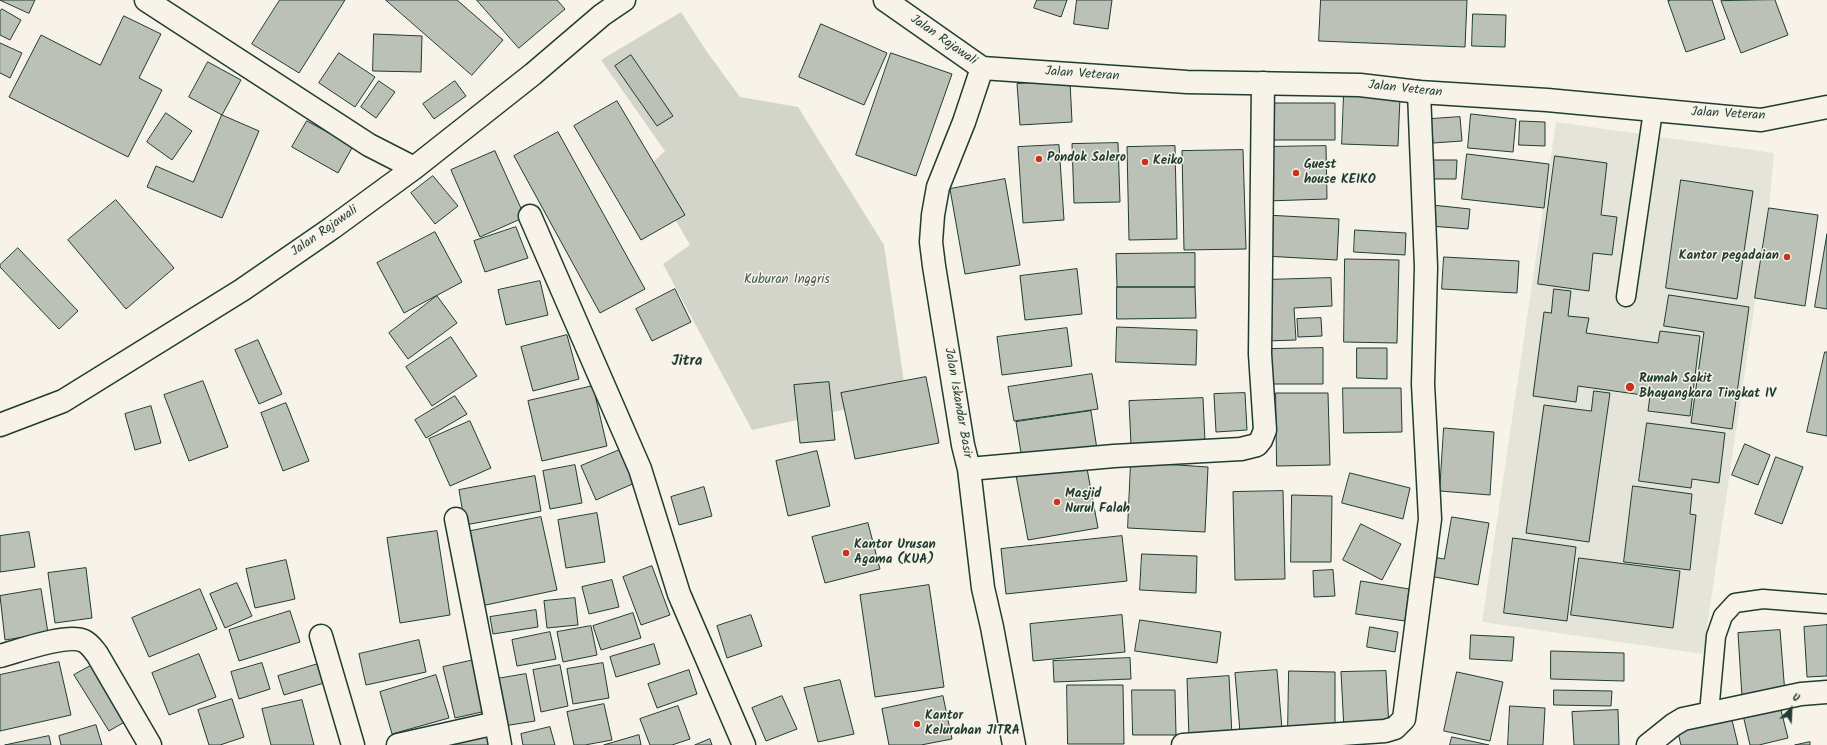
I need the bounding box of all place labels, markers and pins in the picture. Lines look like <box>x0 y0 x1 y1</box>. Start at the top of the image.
place label: Pondok Salero <box>1047 151 1126 167</box>
marker: Pondok Salero <box>1034 154 1044 164</box>
place label: Keiko <box>1153 154 1183 170</box>
marker: Keiko <box>1140 157 1150 167</box>
place label: Guest house KEIKO <box>1304 158 1376 189</box>
marker: Guest house KEIKO <box>1291 168 1301 178</box>
place label: Kantor pegadaian <box>1679 249 1779 265</box>
marker: Kantor pegadaian <box>1782 252 1792 262</box>
place label: Rumah Sakit Bhayangkara Tingkat IV <box>1639 372 1776 403</box>
marker: Rumah Sakit Bhayangkara Tingkat IV <box>1624 381 1636 393</box>
place label: Masjid Nurul Falah <box>1065 487 1130 518</box>
marker: Masjid Nurul Falah <box>1052 497 1062 507</box>
place label: Kantor Urusan Agama (KUA) <box>854 538 936 569</box>
marker: Kantor Urusan Agama (KUA) <box>841 548 851 558</box>
place label: Kantor Kelurahan JITRA <box>925 709 1020 740</box>
marker: Kantor Kelurahan JITRA <box>912 719 922 729</box>

